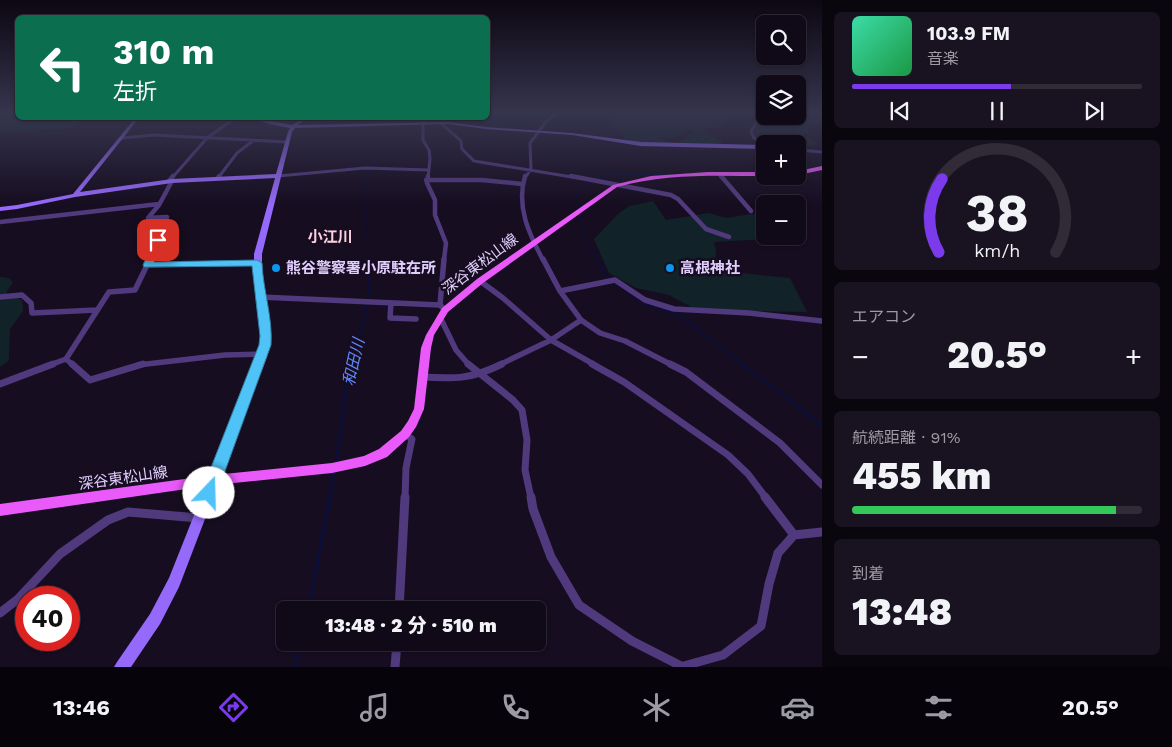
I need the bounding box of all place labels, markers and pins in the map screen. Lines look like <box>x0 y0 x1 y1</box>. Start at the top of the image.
pin <box>137 219 179 261</box>
place label: 熊谷警察署小原駐在所 <box>286 259 436 277</box>
place label: 高根神社 <box>680 259 740 277</box>
marker: 熊谷警察署小原駐在所 <box>270 262 282 274</box>
marker: 高根神社 <box>664 262 676 274</box>

